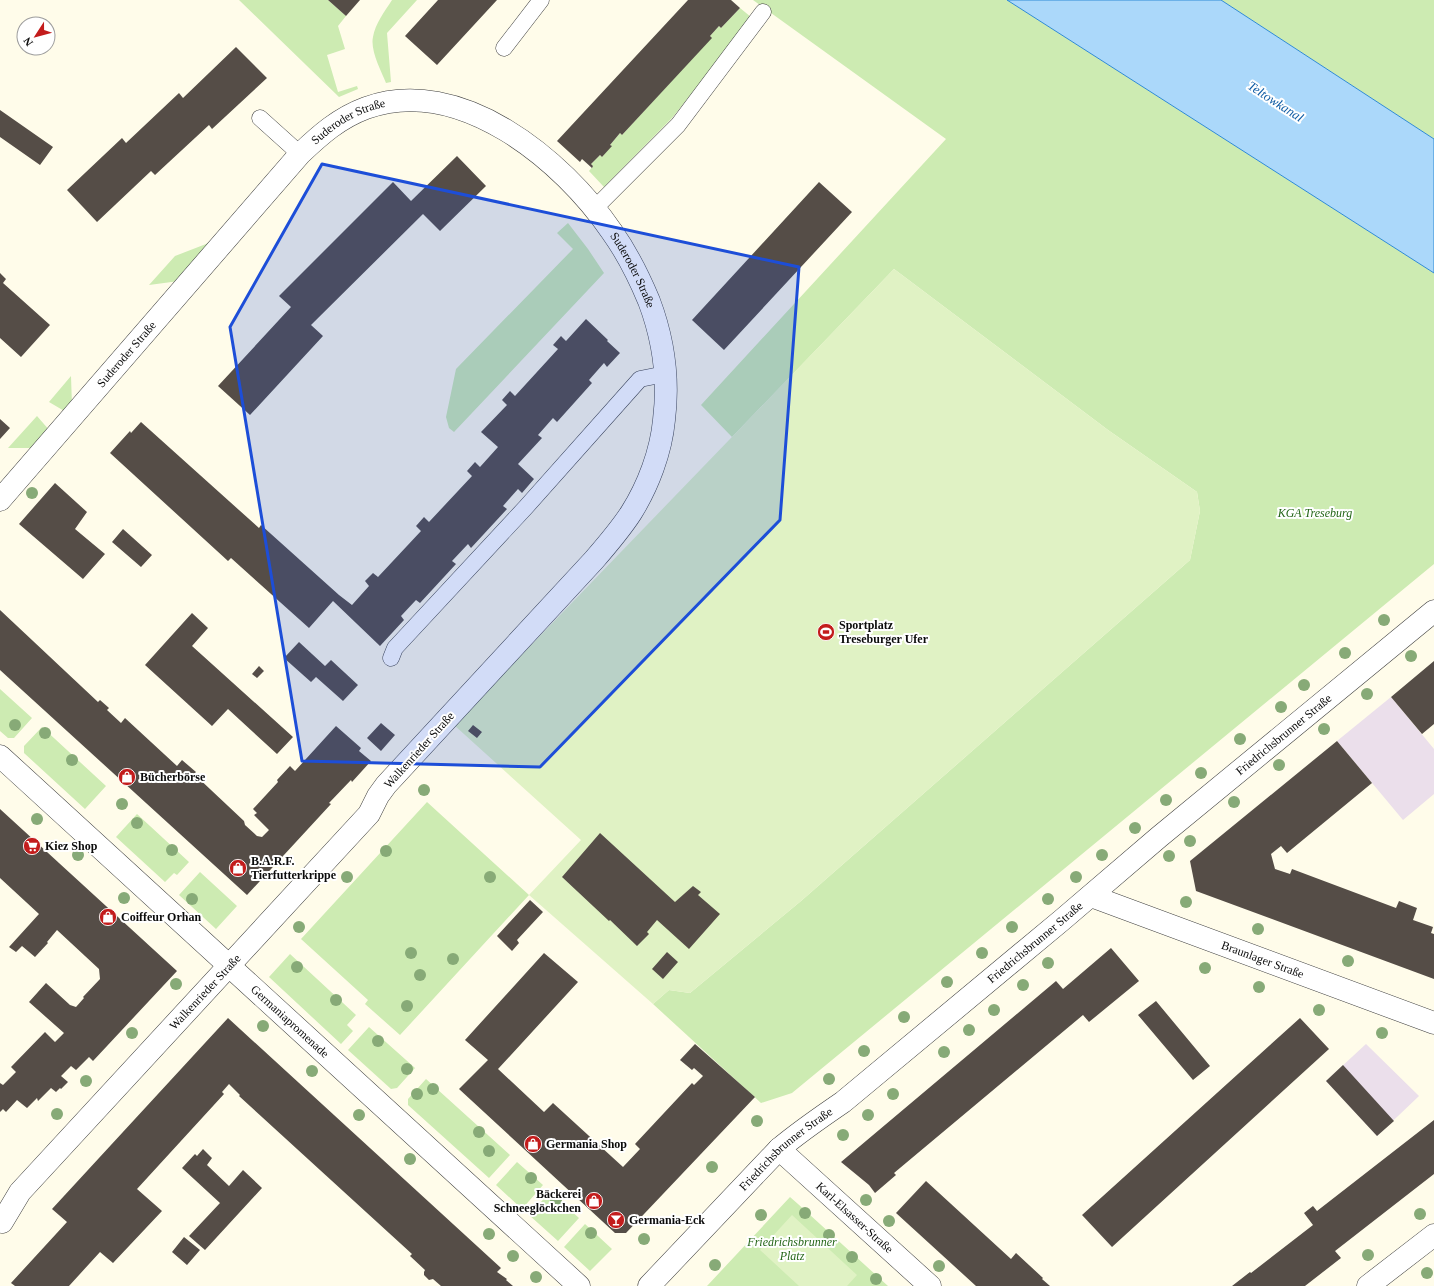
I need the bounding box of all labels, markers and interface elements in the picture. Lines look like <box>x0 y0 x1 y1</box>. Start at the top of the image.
north arrow <box>16 16 56 56</box>
text: N <box>21 35 35 49</box>
water label: Teltowkanal <box>1245 78 1307 125</box>
street label: Suderoder Straße <box>308 96 386 147</box>
street label: Suderoder Straße <box>607 230 658 310</box>
street label: Suderoder Straße <box>94 318 159 390</box>
park label: KGA Treseburg <box>1277 506 1352 520</box>
place label: Sportplatz Treseburger Ufer <box>839 618 929 646</box>
sports icon: Sportplatz Treseburger Ufer <box>816 622 836 642</box>
street label: Friedrichsbrunner Straße <box>1233 691 1334 778</box>
street label: Walkenrieder Straße <box>381 709 457 791</box>
shop icon: Bücherbörse <box>117 767 137 787</box>
place label: Bücherbörse <box>140 770 206 784</box>
supermarket icon: Kiez Shop <box>22 836 42 856</box>
place label: Kiez Shop <box>45 839 98 853</box>
place label: B.A.R.F. Tierfutterkrippe <box>251 854 337 882</box>
shop icon: B.A.R.F. Tierfutterkrippe <box>228 858 248 878</box>
street label: Friedrichsbrunner Straße <box>985 899 1085 986</box>
shop icon: Coiffeur Orhan <box>98 907 118 927</box>
place label: Coiffeur Orhan <box>121 910 201 924</box>
street label: Braunlager Straße <box>1219 938 1306 981</box>
street label: Walkenrieder Straße <box>166 951 244 1033</box>
street label: Germaniapromenade <box>248 982 332 1061</box>
street label: Friedrichsbrunner Straße <box>736 1104 835 1194</box>
shop icon: Germania Shop <box>523 1134 543 1154</box>
place label: Germania Shop <box>546 1137 627 1151</box>
street label: Karl-Elsasser-Straße <box>813 1179 896 1256</box>
place label: Bäckerei Schneeglöckchen <box>494 1187 582 1215</box>
shop icon: Bäckerei Schneeglöckchen <box>584 1191 604 1211</box>
bar icon: Germania-Eck <box>606 1210 626 1230</box>
place label: Germania-Eck <box>629 1213 705 1227</box>
park label: Friedrichsbrunner Platz <box>746 1235 837 1263</box>

